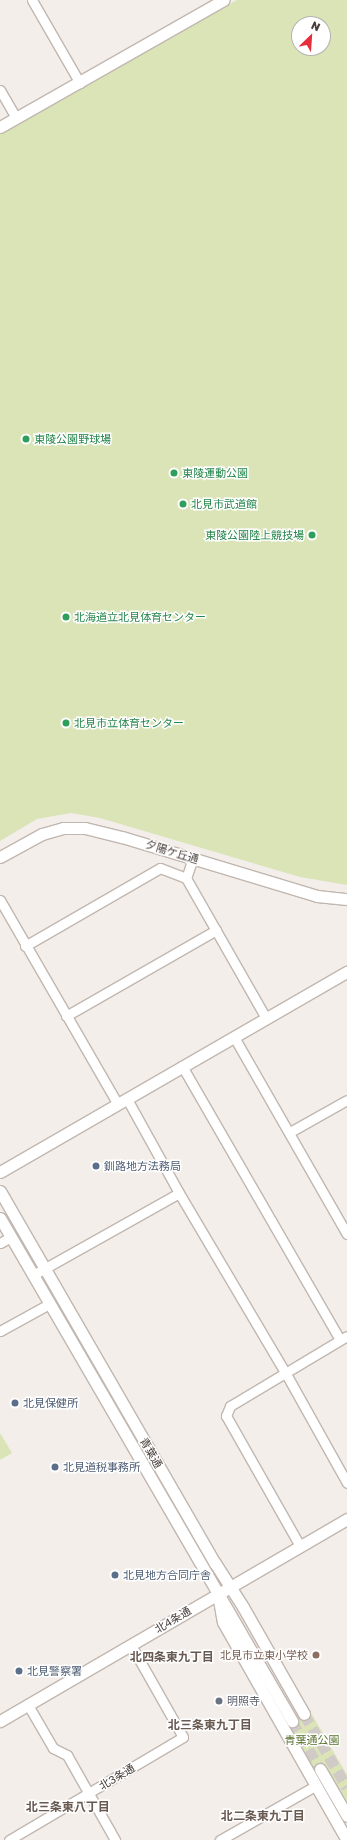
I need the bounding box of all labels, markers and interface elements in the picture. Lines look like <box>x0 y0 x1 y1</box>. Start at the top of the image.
north arrow <box>291 16 331 56</box>
text: N <box>309 18 322 33</box>
place label: 東陵公園野球場 <box>34 432 111 446</box>
marker: 東陵公園野球場 <box>21 434 31 444</box>
place label: 東陵運動公園 <box>182 466 248 480</box>
marker: 東陵運動公園 <box>169 468 179 478</box>
place label: 北見市武道館 <box>191 497 257 511</box>
marker: 北見市武道館 <box>178 499 188 509</box>
place label: 東陵公園陸上競技場 <box>205 528 304 542</box>
marker: 東陵公園陸上競技場 <box>307 530 317 540</box>
place label: 北海道立北見体育センター <box>74 610 206 624</box>
marker: 北海道立北見体育センター <box>61 612 71 622</box>
place label: 北見市立体育センター <box>74 716 184 730</box>
marker: 北見市立体育センター <box>61 718 71 728</box>
street label: 夕陽ケ丘通 <box>144 838 200 866</box>
place label: 釧路地方法務局 <box>104 1159 181 1173</box>
marker: 釧路地方法務局 <box>91 1161 101 1171</box>
place label: 北見保健所 <box>23 1396 78 1410</box>
marker: 北見保健所 <box>10 1398 20 1408</box>
street label: 青葉通 <box>137 1435 165 1471</box>
place label: 北見道税事務所 <box>63 1460 140 1474</box>
marker: 北見道税事務所 <box>50 1462 60 1472</box>
place label: 北見地方合同庁舎 <box>123 1568 211 1582</box>
marker: 北見地方合同庁舎 <box>110 1570 120 1580</box>
street label: 北4条通 <box>153 1604 193 1636</box>
place label: 北見市立東小学校 <box>220 1648 308 1662</box>
district label: 北四条東九丁目 <box>130 1650 214 1664</box>
marker: 北見市立東小学校 <box>311 1650 321 1660</box>
place label: 北見警察署 <box>27 1664 82 1678</box>
marker: 北見警察署 <box>14 1666 24 1676</box>
place label: 明照寺 <box>227 1694 260 1708</box>
marker: 明照寺 <box>214 1696 224 1706</box>
district label: 北三条東九丁目 <box>168 1718 252 1732</box>
park label: 青葉通公園 <box>285 1733 339 1747</box>
street label: 北3条通 <box>97 1761 137 1793</box>
district label: 北三条東八丁目 <box>26 1800 110 1814</box>
district label: 北二条東九丁目 <box>221 1809 305 1823</box>

